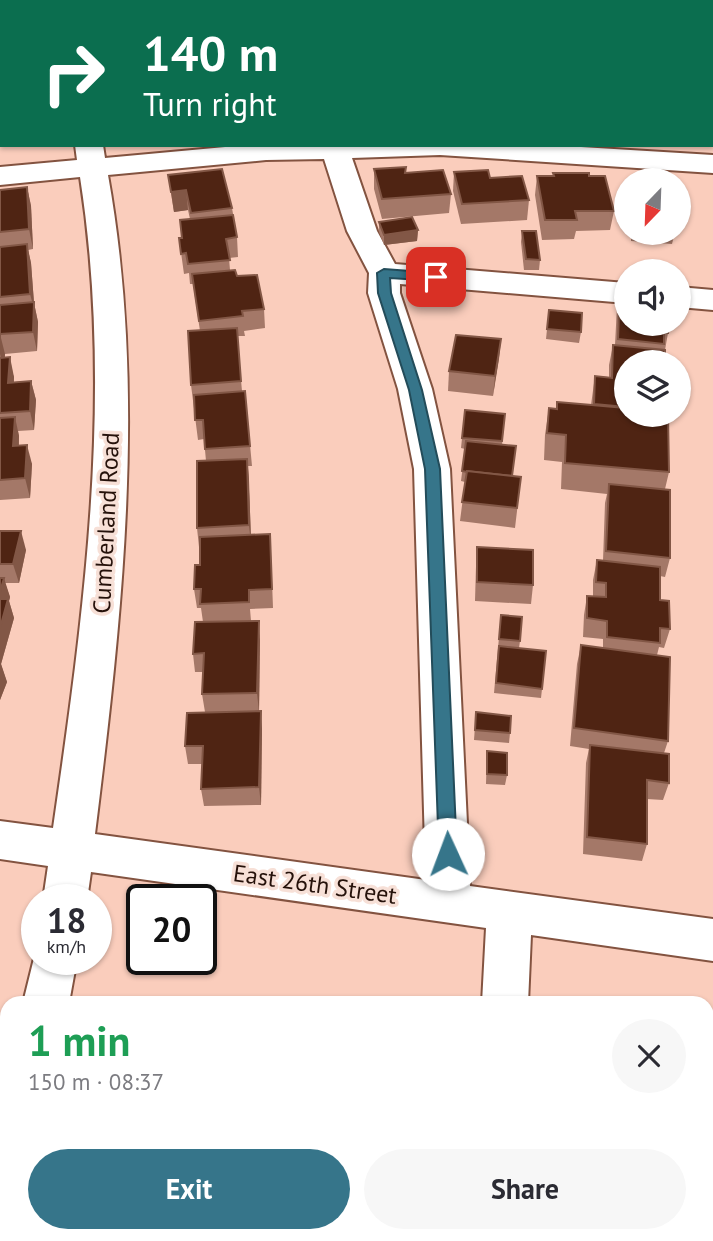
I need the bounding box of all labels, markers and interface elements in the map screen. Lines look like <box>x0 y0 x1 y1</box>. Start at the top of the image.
text: 140 m <box>143 21 278 85</box>
icon: right <box>28 28 119 119</box>
text: Turn right <box>143 83 277 125</box>
north arrow <box>614 168 691 245</box>
map controls <box>614 168 691 427</box>
pin <box>406 247 466 307</box>
icon: arrive <box>417 258 455 296</box>
button: sound <box>614 259 691 336</box>
button: layers <box>614 350 691 427</box>
street label: Cumberland Road <box>86 432 126 614</box>
position arrow <box>411 817 485 891</box>
street label: East 26th Street <box>231 857 399 911</box>
speed limit sign: 20 <box>126 884 217 975</box>
text: 18 <box>47 897 86 943</box>
text: km/h <box>47 935 86 958</box>
text: 1 min <box>28 1013 130 1068</box>
button: close <box>612 1019 686 1093</box>
text: 150 m · 08:37 <box>28 1067 164 1096</box>
button: Exit <box>28 1149 350 1229</box>
button: Share <box>364 1149 686 1229</box>

